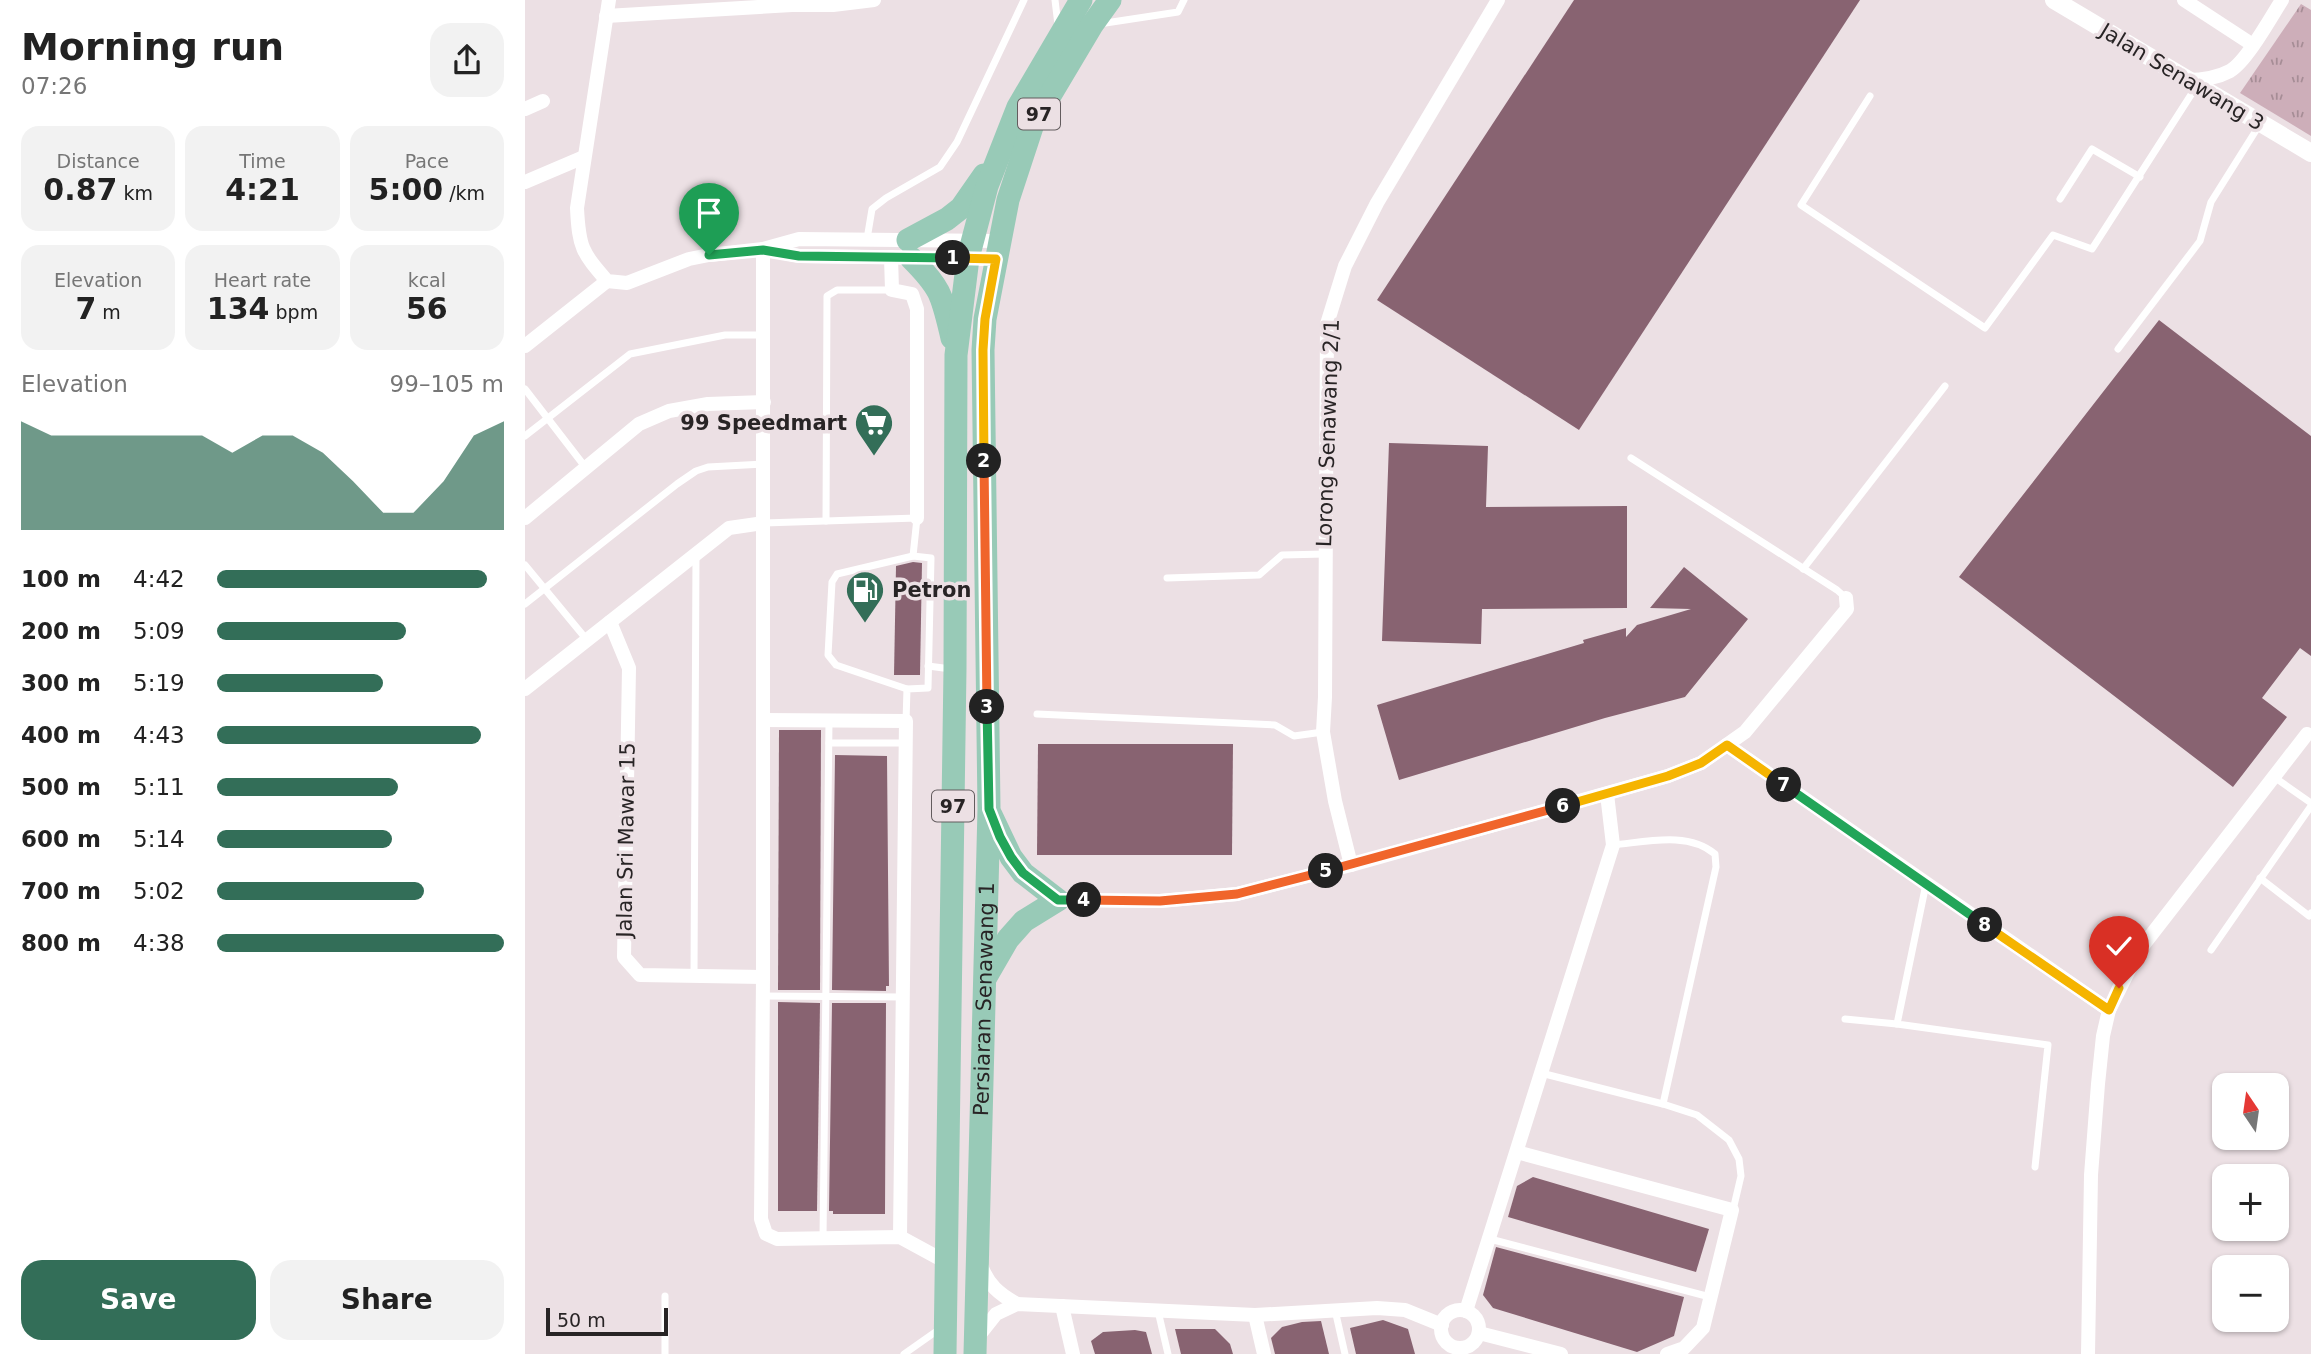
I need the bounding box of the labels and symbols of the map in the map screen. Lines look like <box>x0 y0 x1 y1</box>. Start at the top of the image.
street label: Jalan Senawang 3 <box>2094 18 2268 135</box>
road number: 97 <box>1018 98 1060 130</box>
pin <box>679 183 739 255</box>
pin: 1 <box>935 240 971 276</box>
street label: Lorong Senawang 2/1 <box>1312 319 1344 547</box>
supermarket icon: 99 Speedmart <box>853 402 895 457</box>
place label: 99 Speedmart <box>680 411 847 435</box>
pin: 2 <box>967 444 1001 478</box>
fuel station icon: Petron <box>844 569 886 624</box>
place label: Petron <box>892 578 971 602</box>
pin: 3 <box>969 690 1005 724</box>
street label: Jalan Sri Mawar 15 <box>612 742 640 940</box>
pin: 7 <box>1767 768 1801 802</box>
pin: 6 <box>1545 788 1581 824</box>
road number: 97 <box>932 790 974 821</box>
pin: 5 <box>1309 854 1343 888</box>
street label: Persiaran Senawang 1 <box>969 882 999 1116</box>
pin: 4 <box>1067 883 1101 918</box>
pin: 8 <box>1967 908 2003 942</box>
pin <box>2089 916 2149 988</box>
north arrow <box>2212 1073 2289 1150</box>
scale bar <box>546 1305 669 1337</box>

